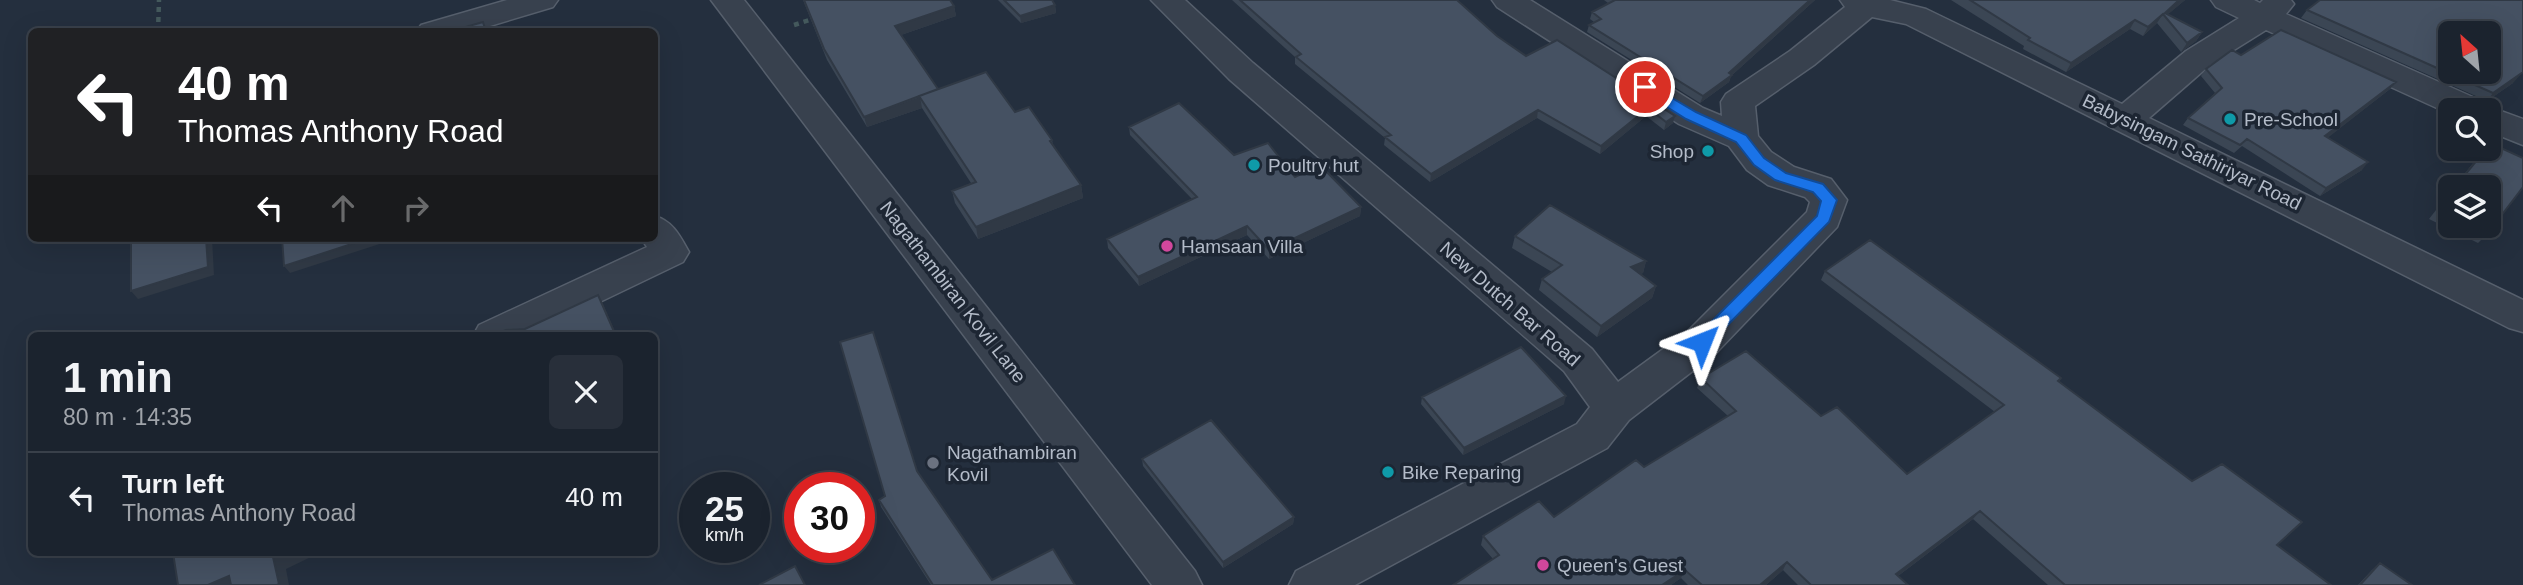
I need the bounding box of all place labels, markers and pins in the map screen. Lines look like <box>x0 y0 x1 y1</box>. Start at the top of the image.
pin <box>1615 57 1675 117</box>
place label: Pre-School <box>2244 109 2338 130</box>
marker: Pre-School <box>2222 111 2238 127</box>
place label: Shop <box>1650 141 1694 162</box>
marker: Shop <box>1700 143 1716 159</box>
place label: Poultry hut <box>1268 155 1360 176</box>
marker: Poultry hut <box>1246 157 1262 173</box>
place label: Hamsaan Villa <box>1181 236 1304 257</box>
marker: Hamsaan Villa <box>1159 238 1175 254</box>
place label: Nagathambiran Kovil <box>947 442 1077 485</box>
marker: Nagathambiran Kovil <box>925 455 941 471</box>
place label: Bike Reparing <box>1402 462 1521 483</box>
marker: Bike Reparing <box>1380 464 1396 480</box>
place label: Queen's Guest <box>1557 555 1684 576</box>
marker: Queen's Guest <box>1535 557 1551 573</box>

